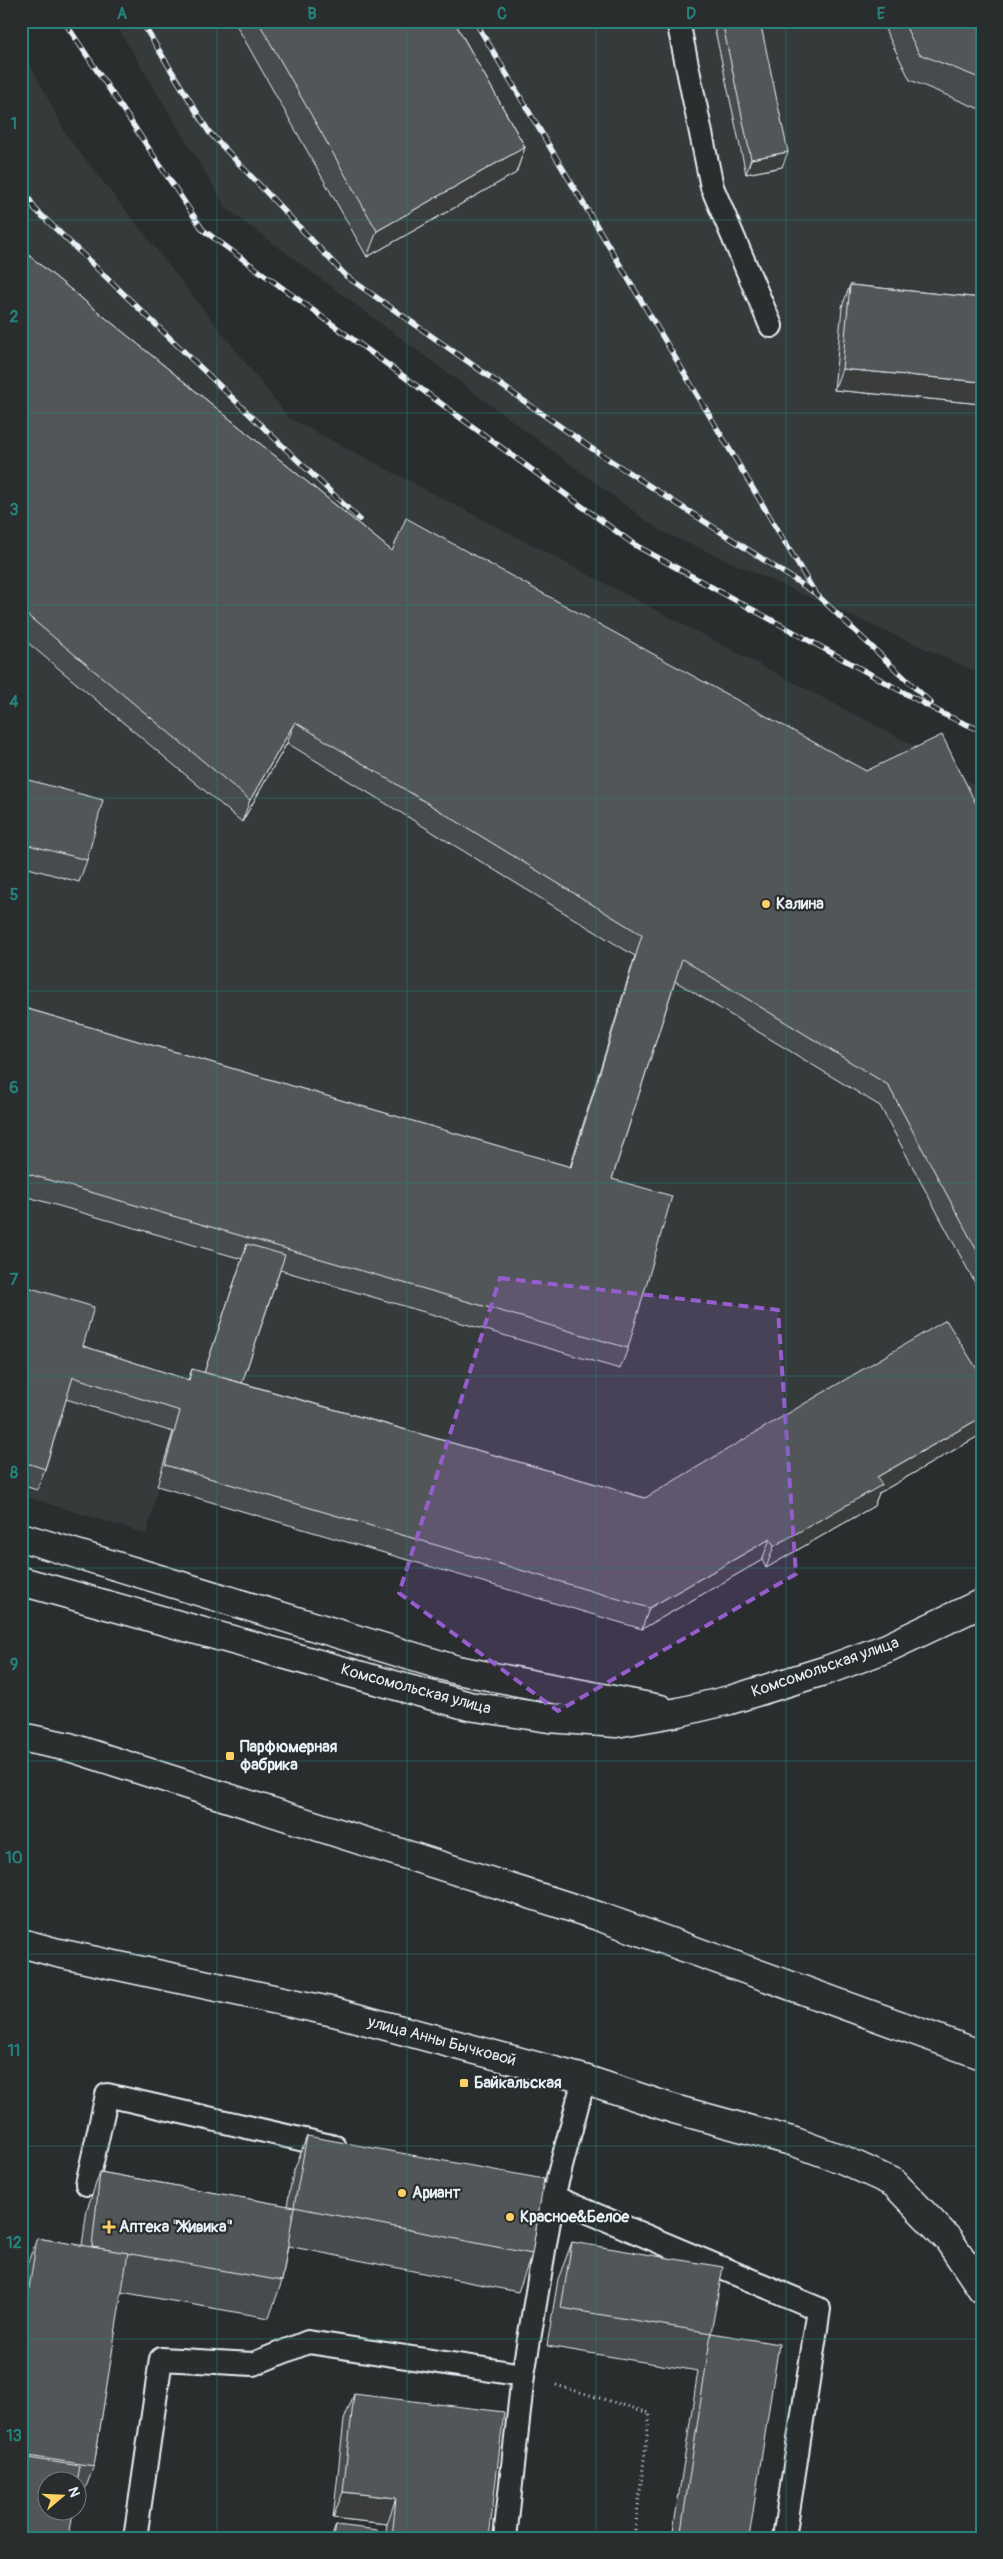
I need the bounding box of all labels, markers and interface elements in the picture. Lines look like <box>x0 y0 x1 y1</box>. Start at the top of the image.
text: A <box>117 4 128 24</box>
text: B <box>307 4 317 24</box>
text: C <box>497 4 507 24</box>
text: D <box>686 4 696 24</box>
text: E <box>877 4 886 24</box>
text: 1 <box>11 114 17 134</box>
text: 2 <box>10 307 19 327</box>
text: 3 <box>10 500 19 520</box>
text: 4 <box>9 692 19 712</box>
text: 5 <box>10 885 19 905</box>
place label: Калина <box>776 894 824 914</box>
marker: Калина <box>760 898 772 910</box>
text: 6 <box>9 1078 19 1098</box>
text: 7 <box>10 1270 19 1290</box>
text: 8 <box>10 1463 18 1483</box>
street label: Комсомольская улица <box>749 1632 901 1702</box>
text: 9 <box>10 1655 18 1675</box>
street label: Комсомольская улица <box>339 1659 493 1719</box>
place label: Парфюмерная фабрика <box>240 1737 338 1775</box>
marker: Парфюмерная фабрика <box>224 1750 236 1762</box>
text: 10 <box>5 1848 23 1868</box>
street label: улица Анны Бычковой <box>365 2011 518 2070</box>
text: 11 <box>8 2041 20 2061</box>
place label: Байкальская <box>474 2073 562 2093</box>
marker: Байкальская <box>458 2077 470 2089</box>
place label: Ариант <box>412 2183 461 2203</box>
marker: Ариант <box>396 2187 408 2199</box>
place label: Красное&Белое <box>520 2207 630 2227</box>
marker: Красное&Белое <box>504 2211 516 2223</box>
place label: Аптека "Живика" <box>119 2217 233 2237</box>
marker: Аптека "Живика" <box>103 2221 115 2233</box>
text: 12 <box>6 2233 22 2253</box>
text: 13 <box>6 2426 22 2446</box>
north arrow <box>38 2472 88 2522</box>
text: N <box>64 2485 83 2499</box>

